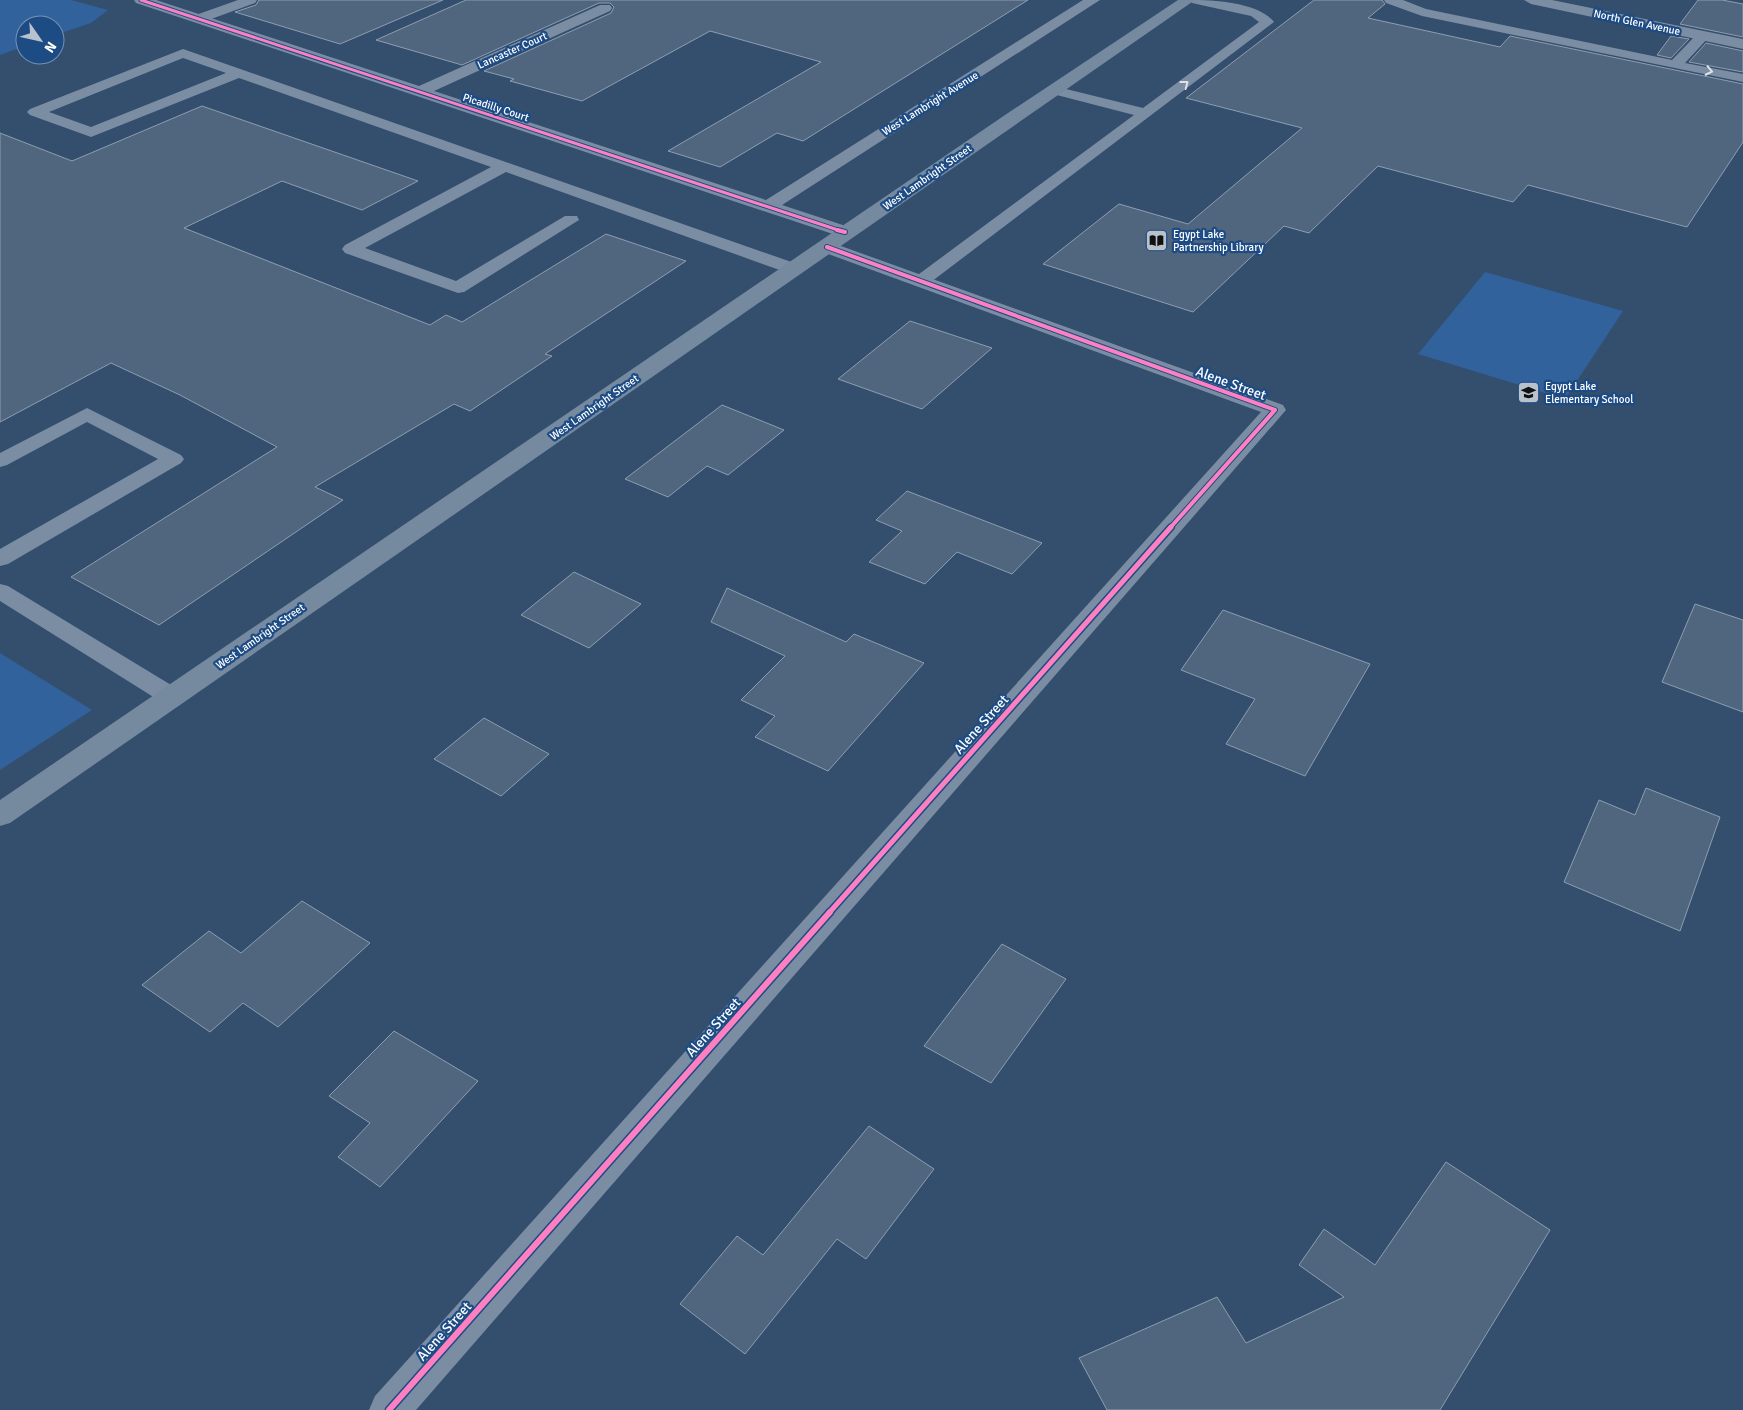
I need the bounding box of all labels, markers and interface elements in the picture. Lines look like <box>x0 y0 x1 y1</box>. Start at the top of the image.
street label: North Glen Avenue <box>1592 7 1681 38</box>
north arrow <box>15 15 65 65</box>
street label: Lancaster Court <box>475 29 549 72</box>
text: N <box>41 38 60 56</box>
one-way arrow <box>1705 66 1714 76</box>
street label: West Lambright Avenue <box>880 69 981 138</box>
one-way arrow <box>1179 81 1189 90</box>
street label: Picadilly Court <box>461 91 531 124</box>
street label: West Lambright Street <box>880 142 974 213</box>
library icon: Egypt Lake Partnership Library <box>1145 228 1169 252</box>
place label: Egypt Lake Partnership Library <box>1173 228 1264 254</box>
street label: Alene Street <box>1193 363 1268 404</box>
street label: West Lambright Street <box>547 372 641 443</box>
school or university icon: Egypt Lake Elementary School <box>1517 380 1541 404</box>
place label: Egypt Lake Elementary School <box>1545 380 1633 406</box>
street label: West Lambright Street <box>213 601 307 672</box>
street label: Alene Street <box>950 691 1012 757</box>
street label: Alene Street <box>682 994 744 1060</box>
street label: Alene Street <box>413 1298 475 1364</box>

